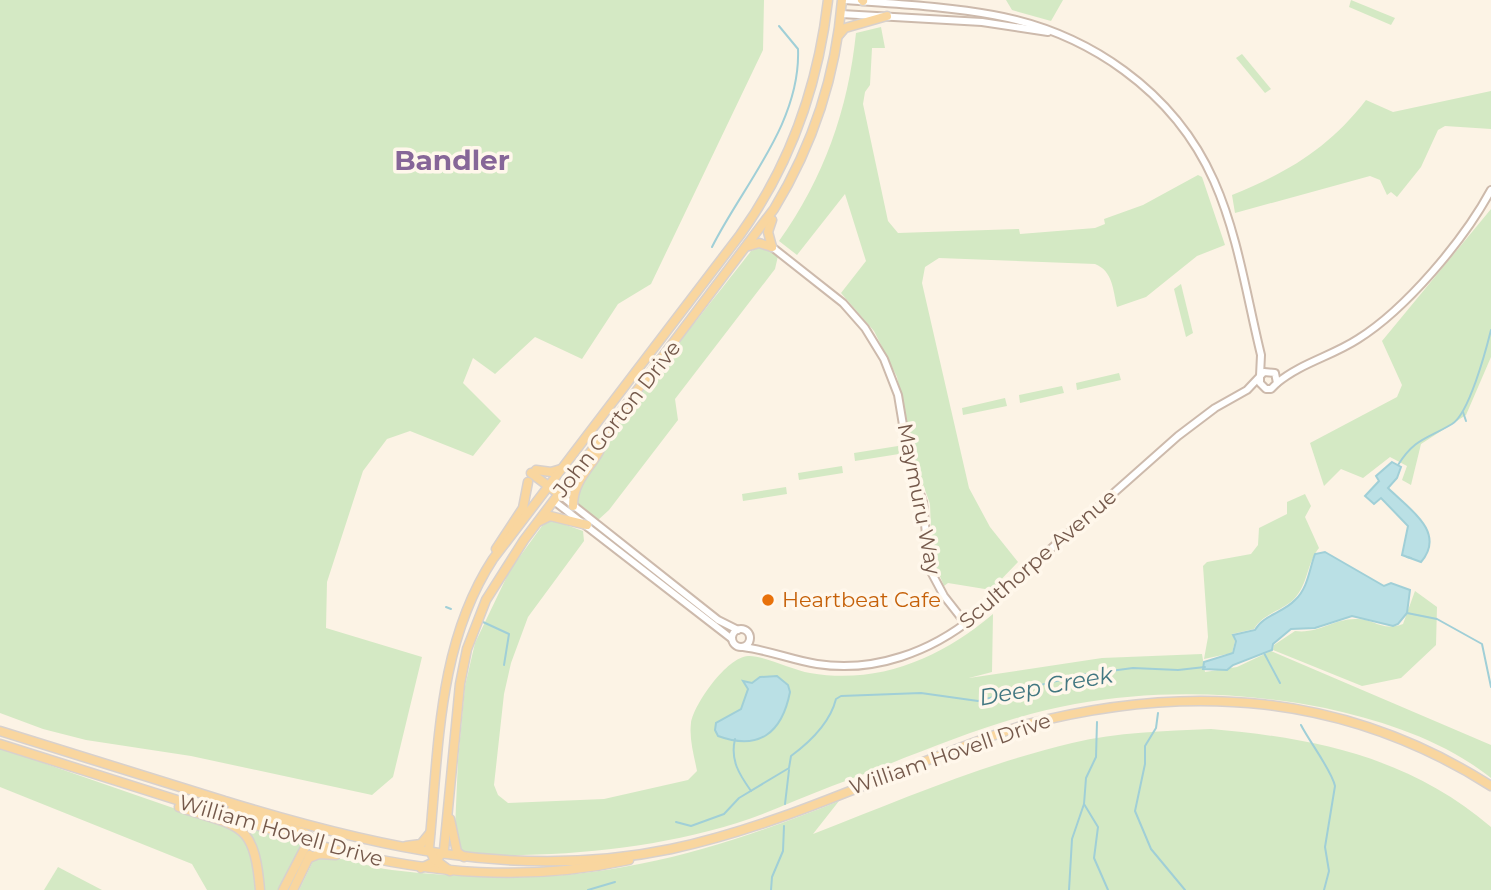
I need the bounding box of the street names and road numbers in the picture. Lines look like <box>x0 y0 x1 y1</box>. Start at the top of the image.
street label: John Gorton Drive <box>547 335 685 503</box>
street label: Maymuru Way <box>893 421 947 577</box>
street label: Sculthorpe Avenue <box>954 484 1121 634</box>
street label: William Hovell Drive <box>846 707 1054 800</box>
street label: William Hovell Drive <box>176 789 386 872</box>

